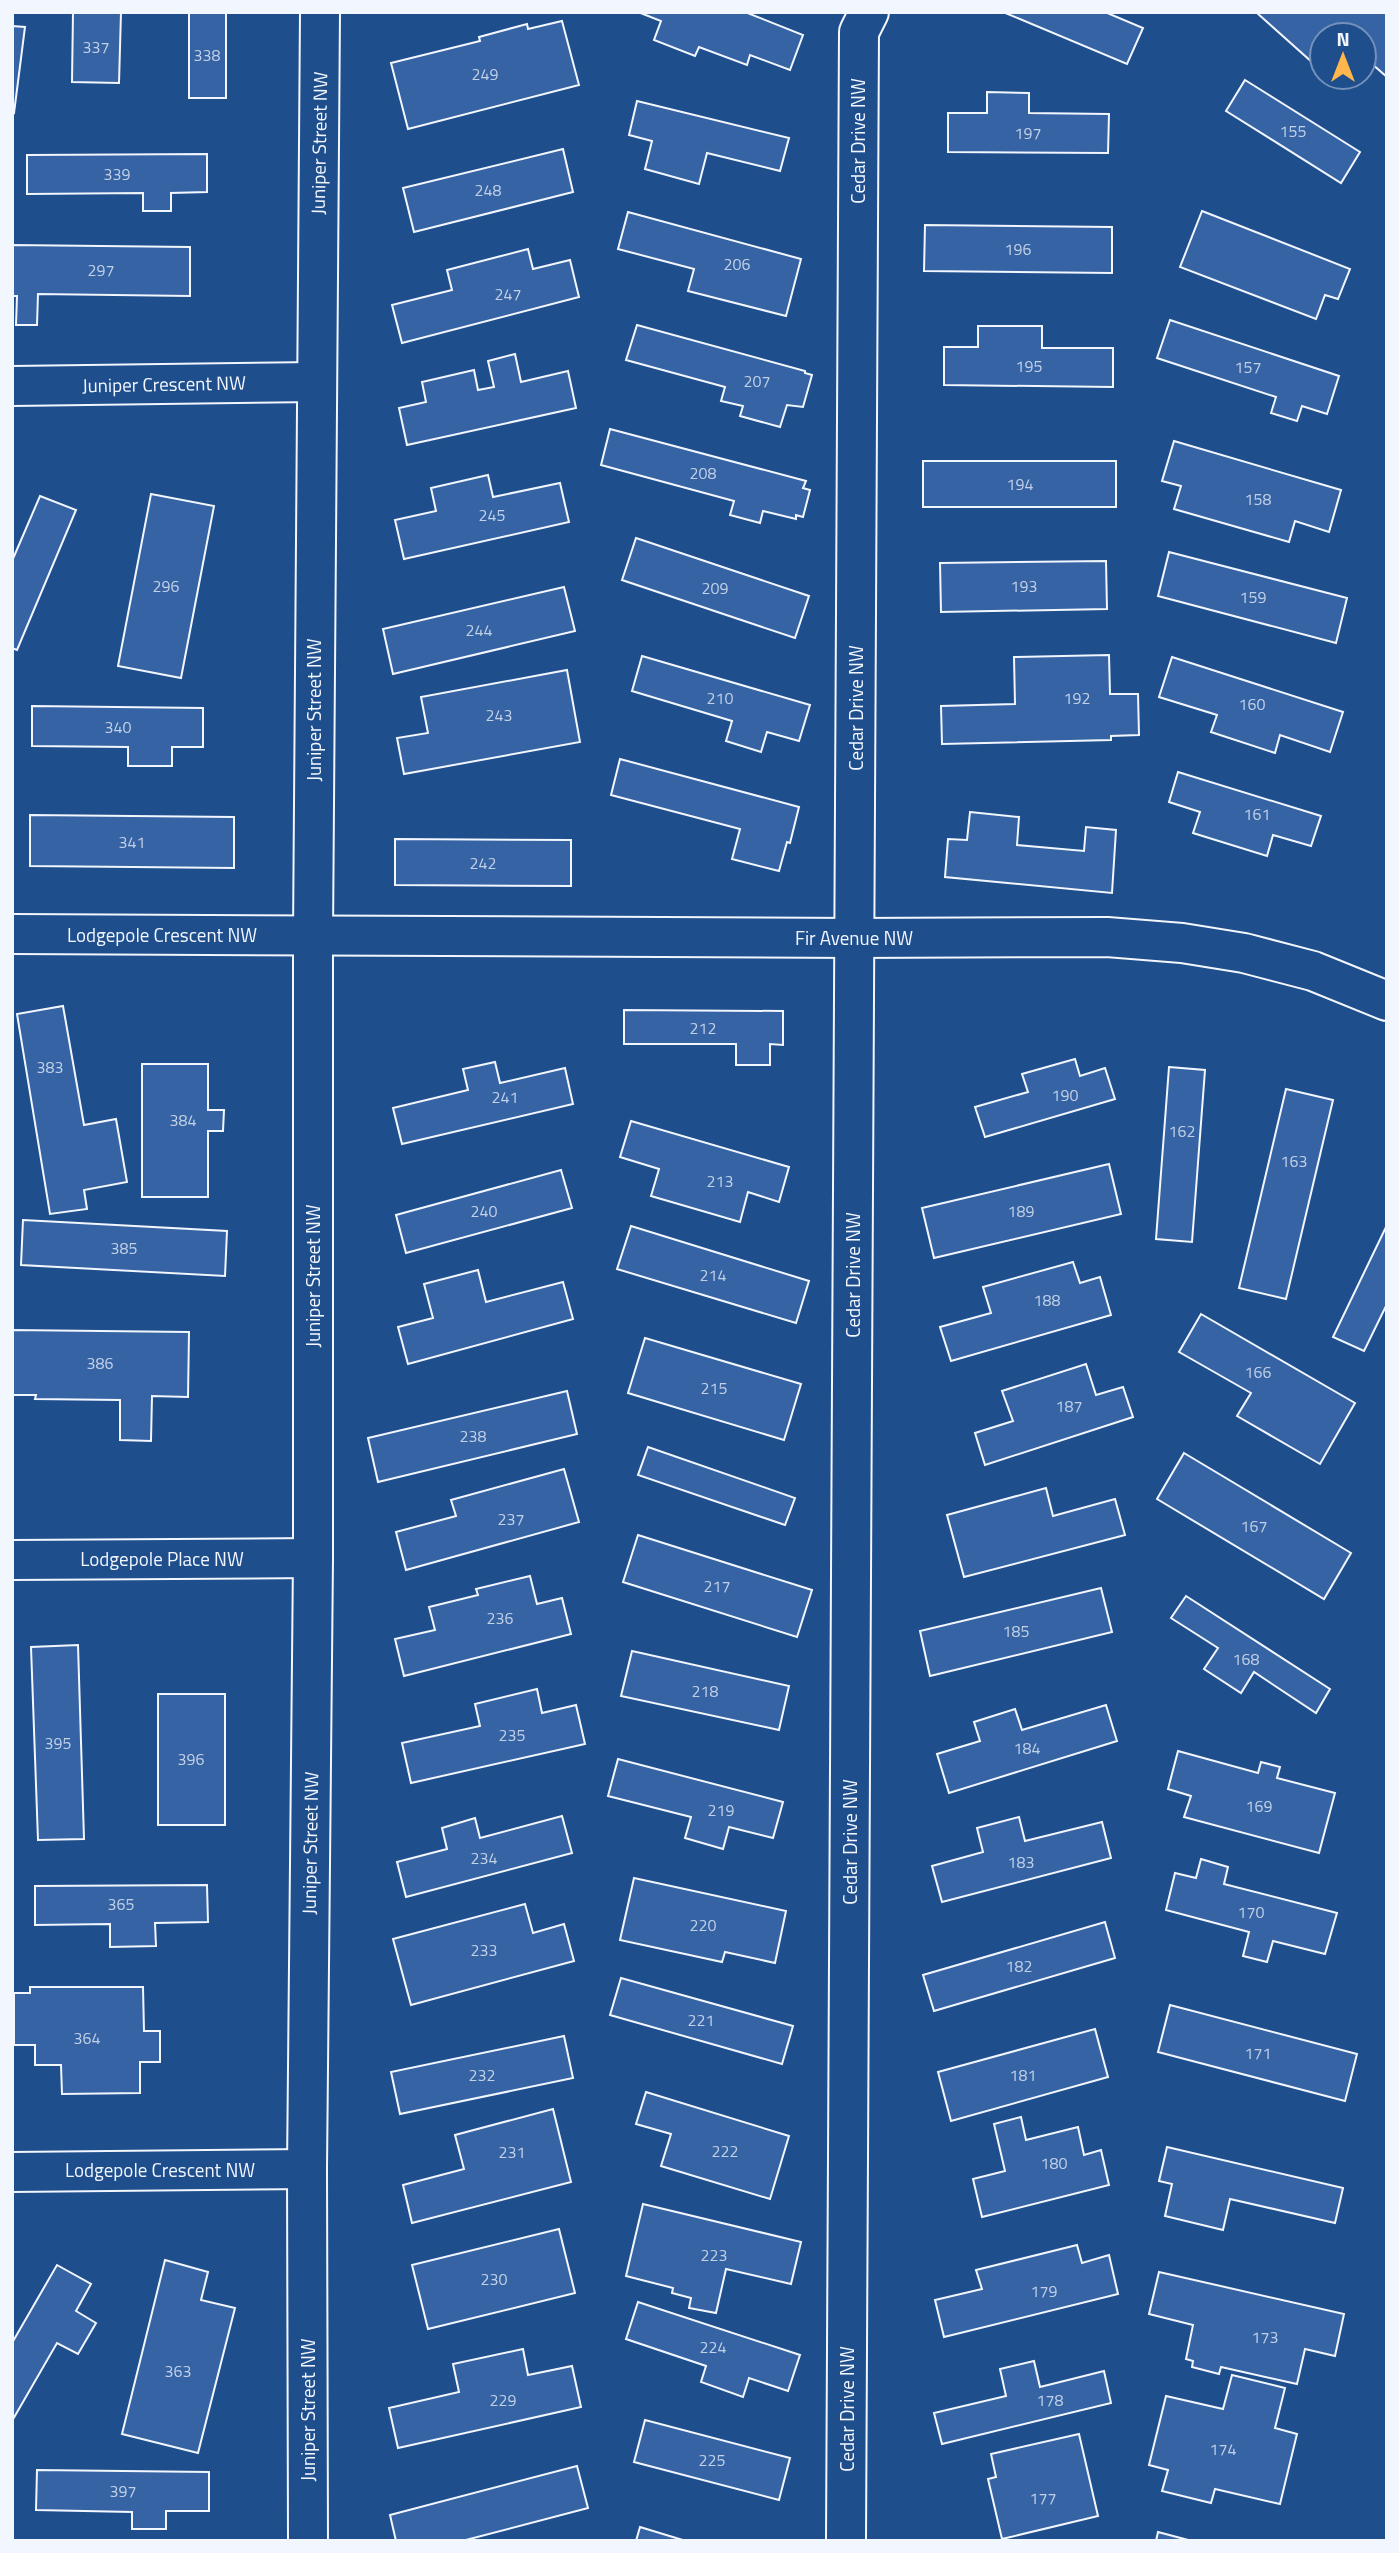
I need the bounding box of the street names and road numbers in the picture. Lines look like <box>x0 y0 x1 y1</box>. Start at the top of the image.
street label: Juniper Street NW <box>303 71 334 215</box>
street label: Cedar Drive NW <box>843 78 872 204</box>
street label: Juniper Crescent NW <box>82 368 246 399</box>
street label: Juniper Street NW <box>299 638 328 782</box>
street label: Cedar Drive NW <box>841 645 870 771</box>
street label: Lodgepole Crescent NW <box>67 920 257 949</box>
street label: Fir Avenue NW <box>795 923 913 952</box>
street label: Juniper Street NW <box>298 1204 327 1348</box>
street label: Cedar Drive NW <box>838 1212 867 1338</box>
street label: Lodgepole Place NW <box>80 1544 244 1573</box>
street label: Juniper Street NW <box>294 1771 325 1915</box>
street label: Cedar Drive NW <box>835 1779 864 1905</box>
street label: Lodgepole Crescent NW <box>65 2155 255 2184</box>
street label: Juniper Street NW <box>293 2338 322 2482</box>
street label: Cedar Drive NW <box>832 2346 861 2472</box>

